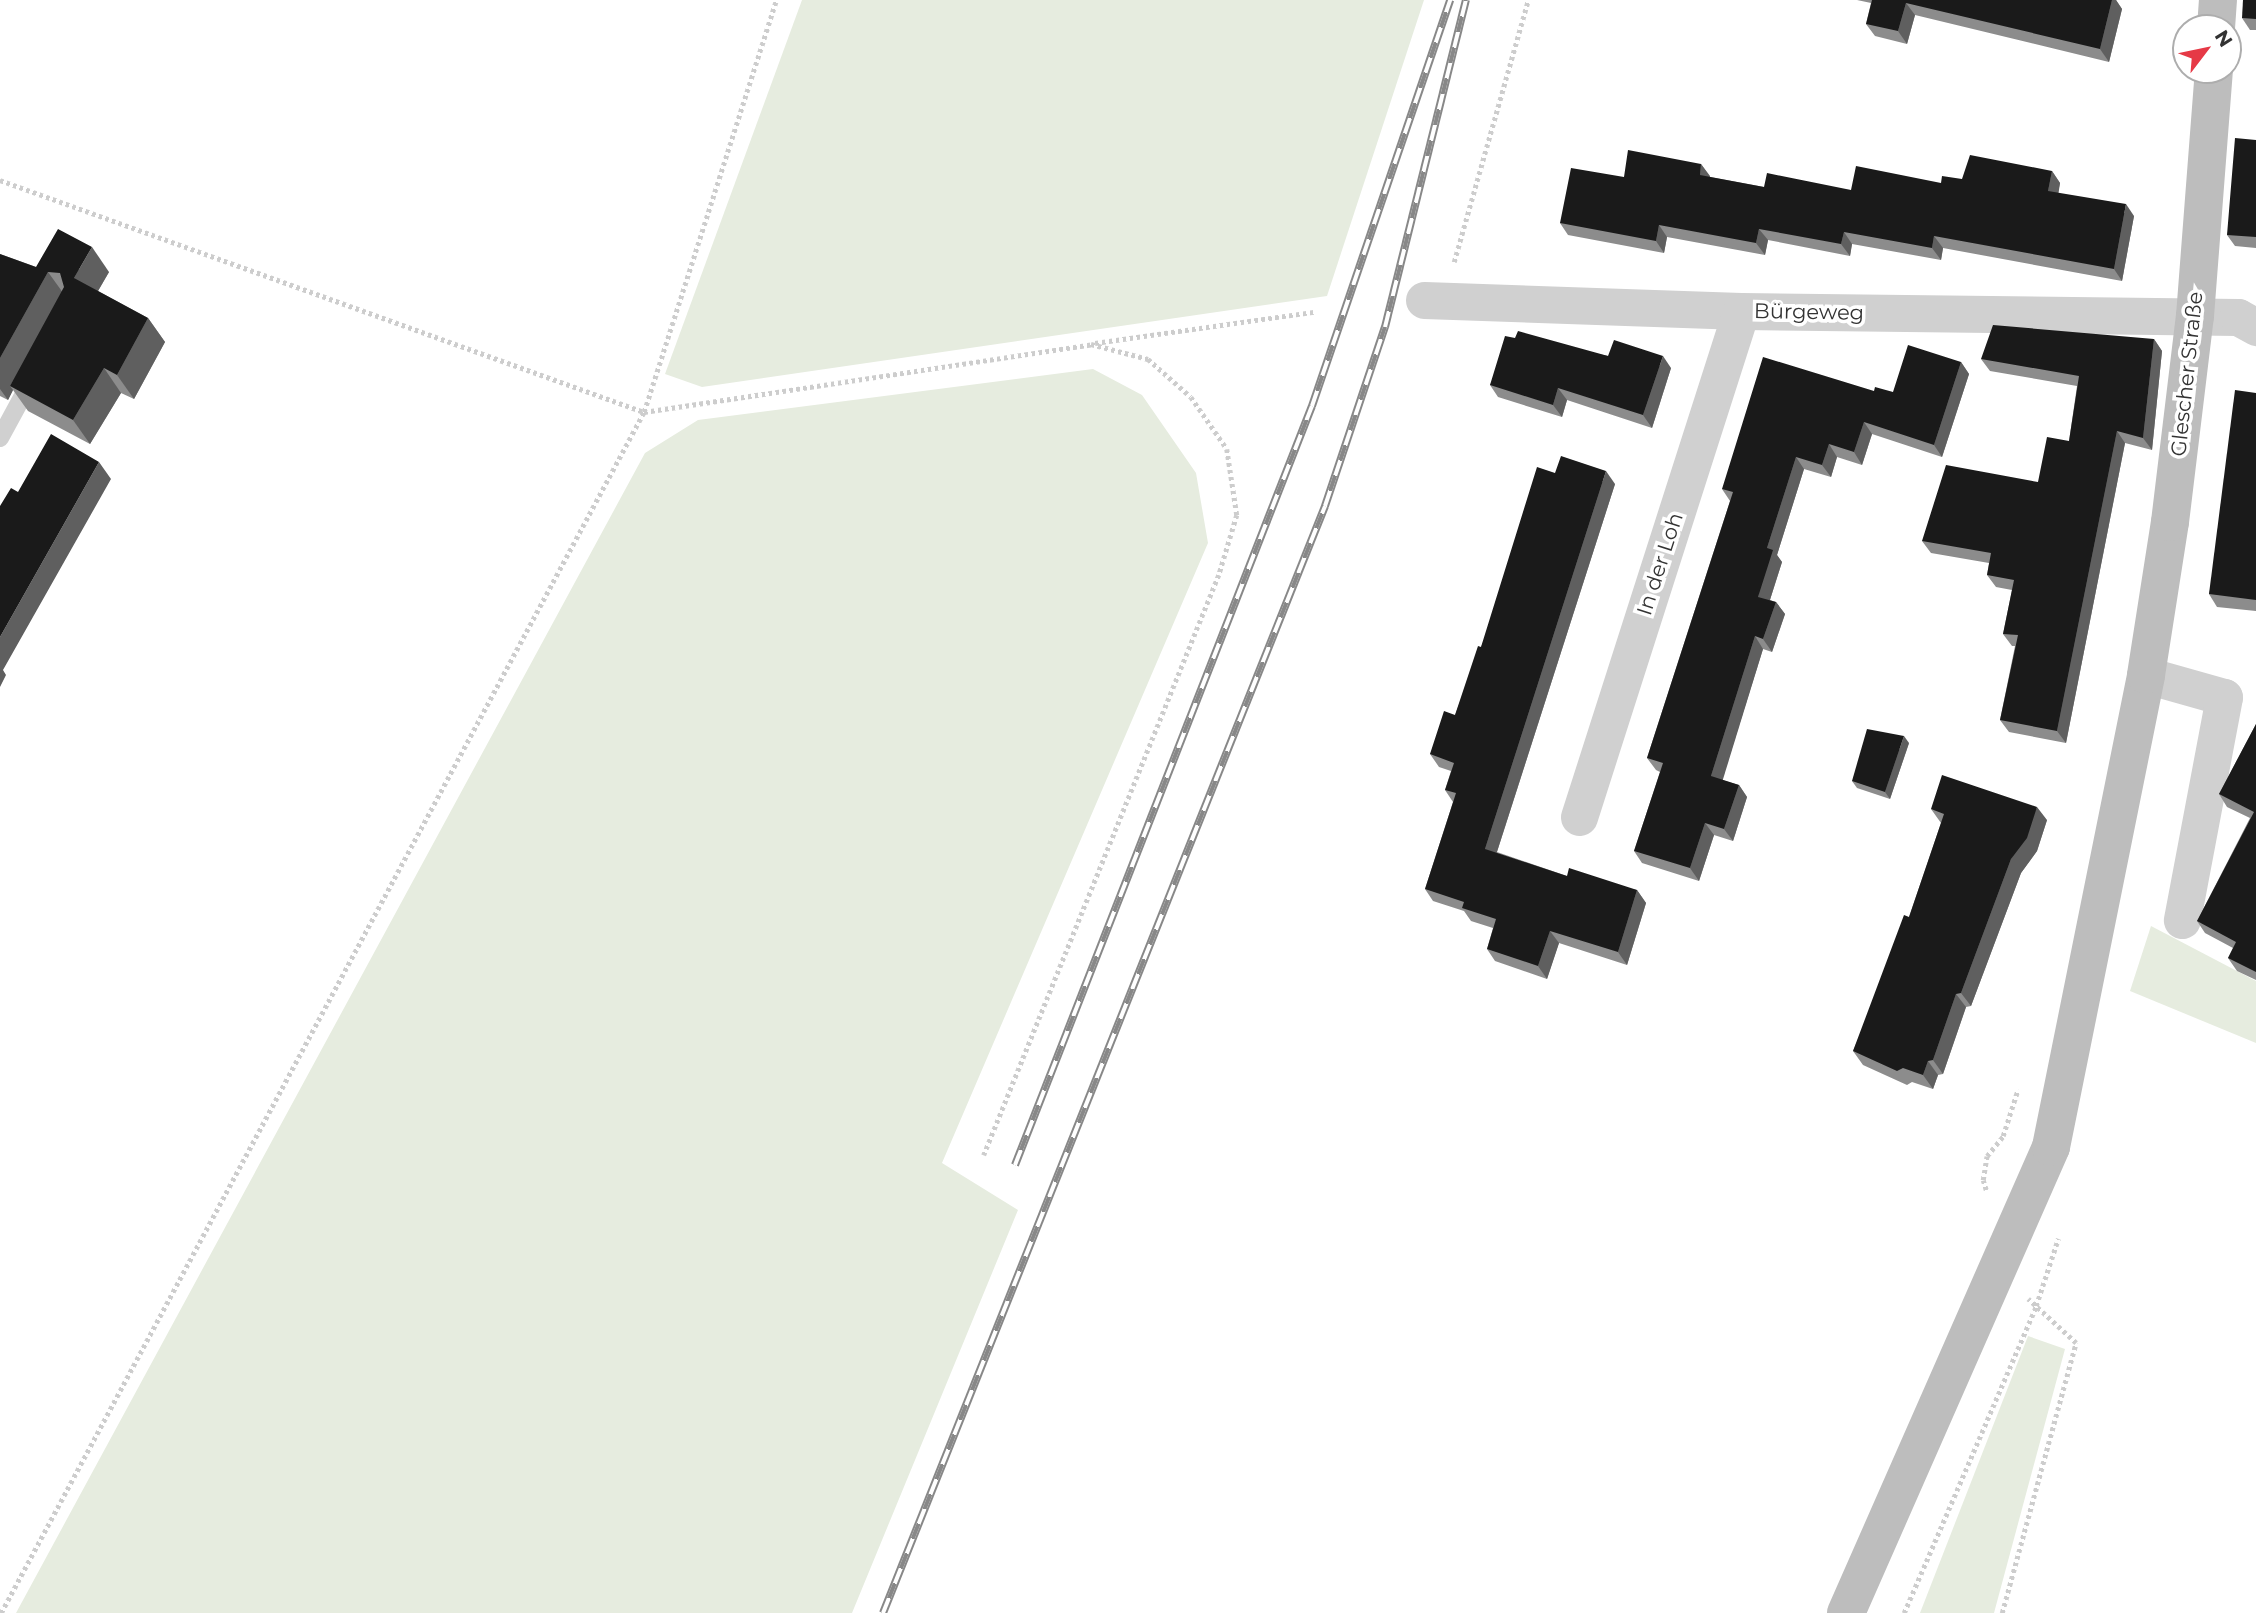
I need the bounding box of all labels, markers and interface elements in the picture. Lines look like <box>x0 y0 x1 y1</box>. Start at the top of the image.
north arrow <box>2172 14 2242 84</box>
text: N <box>2210 26 2237 51</box>
street label: Glescher Straße <box>2166 290 2208 458</box>
street label: Bürgeweg <box>1754 298 1864 326</box>
street label: In der Loh <box>1632 509 1688 619</box>

